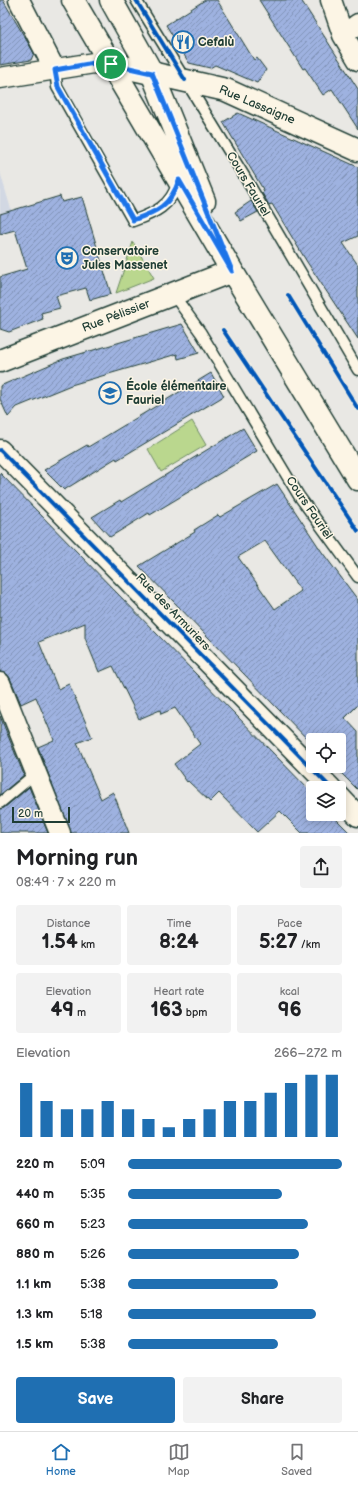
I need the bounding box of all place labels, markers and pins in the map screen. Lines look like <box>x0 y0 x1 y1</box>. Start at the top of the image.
restaurant icon: Cefalù <box>170 29 196 55</box>
place label: Cefalù <box>198 35 234 50</box>
pin <box>94 47 128 81</box>
place label: Conservatoire Jules Massenet <box>82 244 168 273</box>
theatre icon: Conservatoire Jules Massenet <box>54 245 80 271</box>
place label: École élémentaire Fauriel <box>126 377 227 408</box>
school or university icon: École élémentaire Fauriel <box>97 380 123 406</box>

